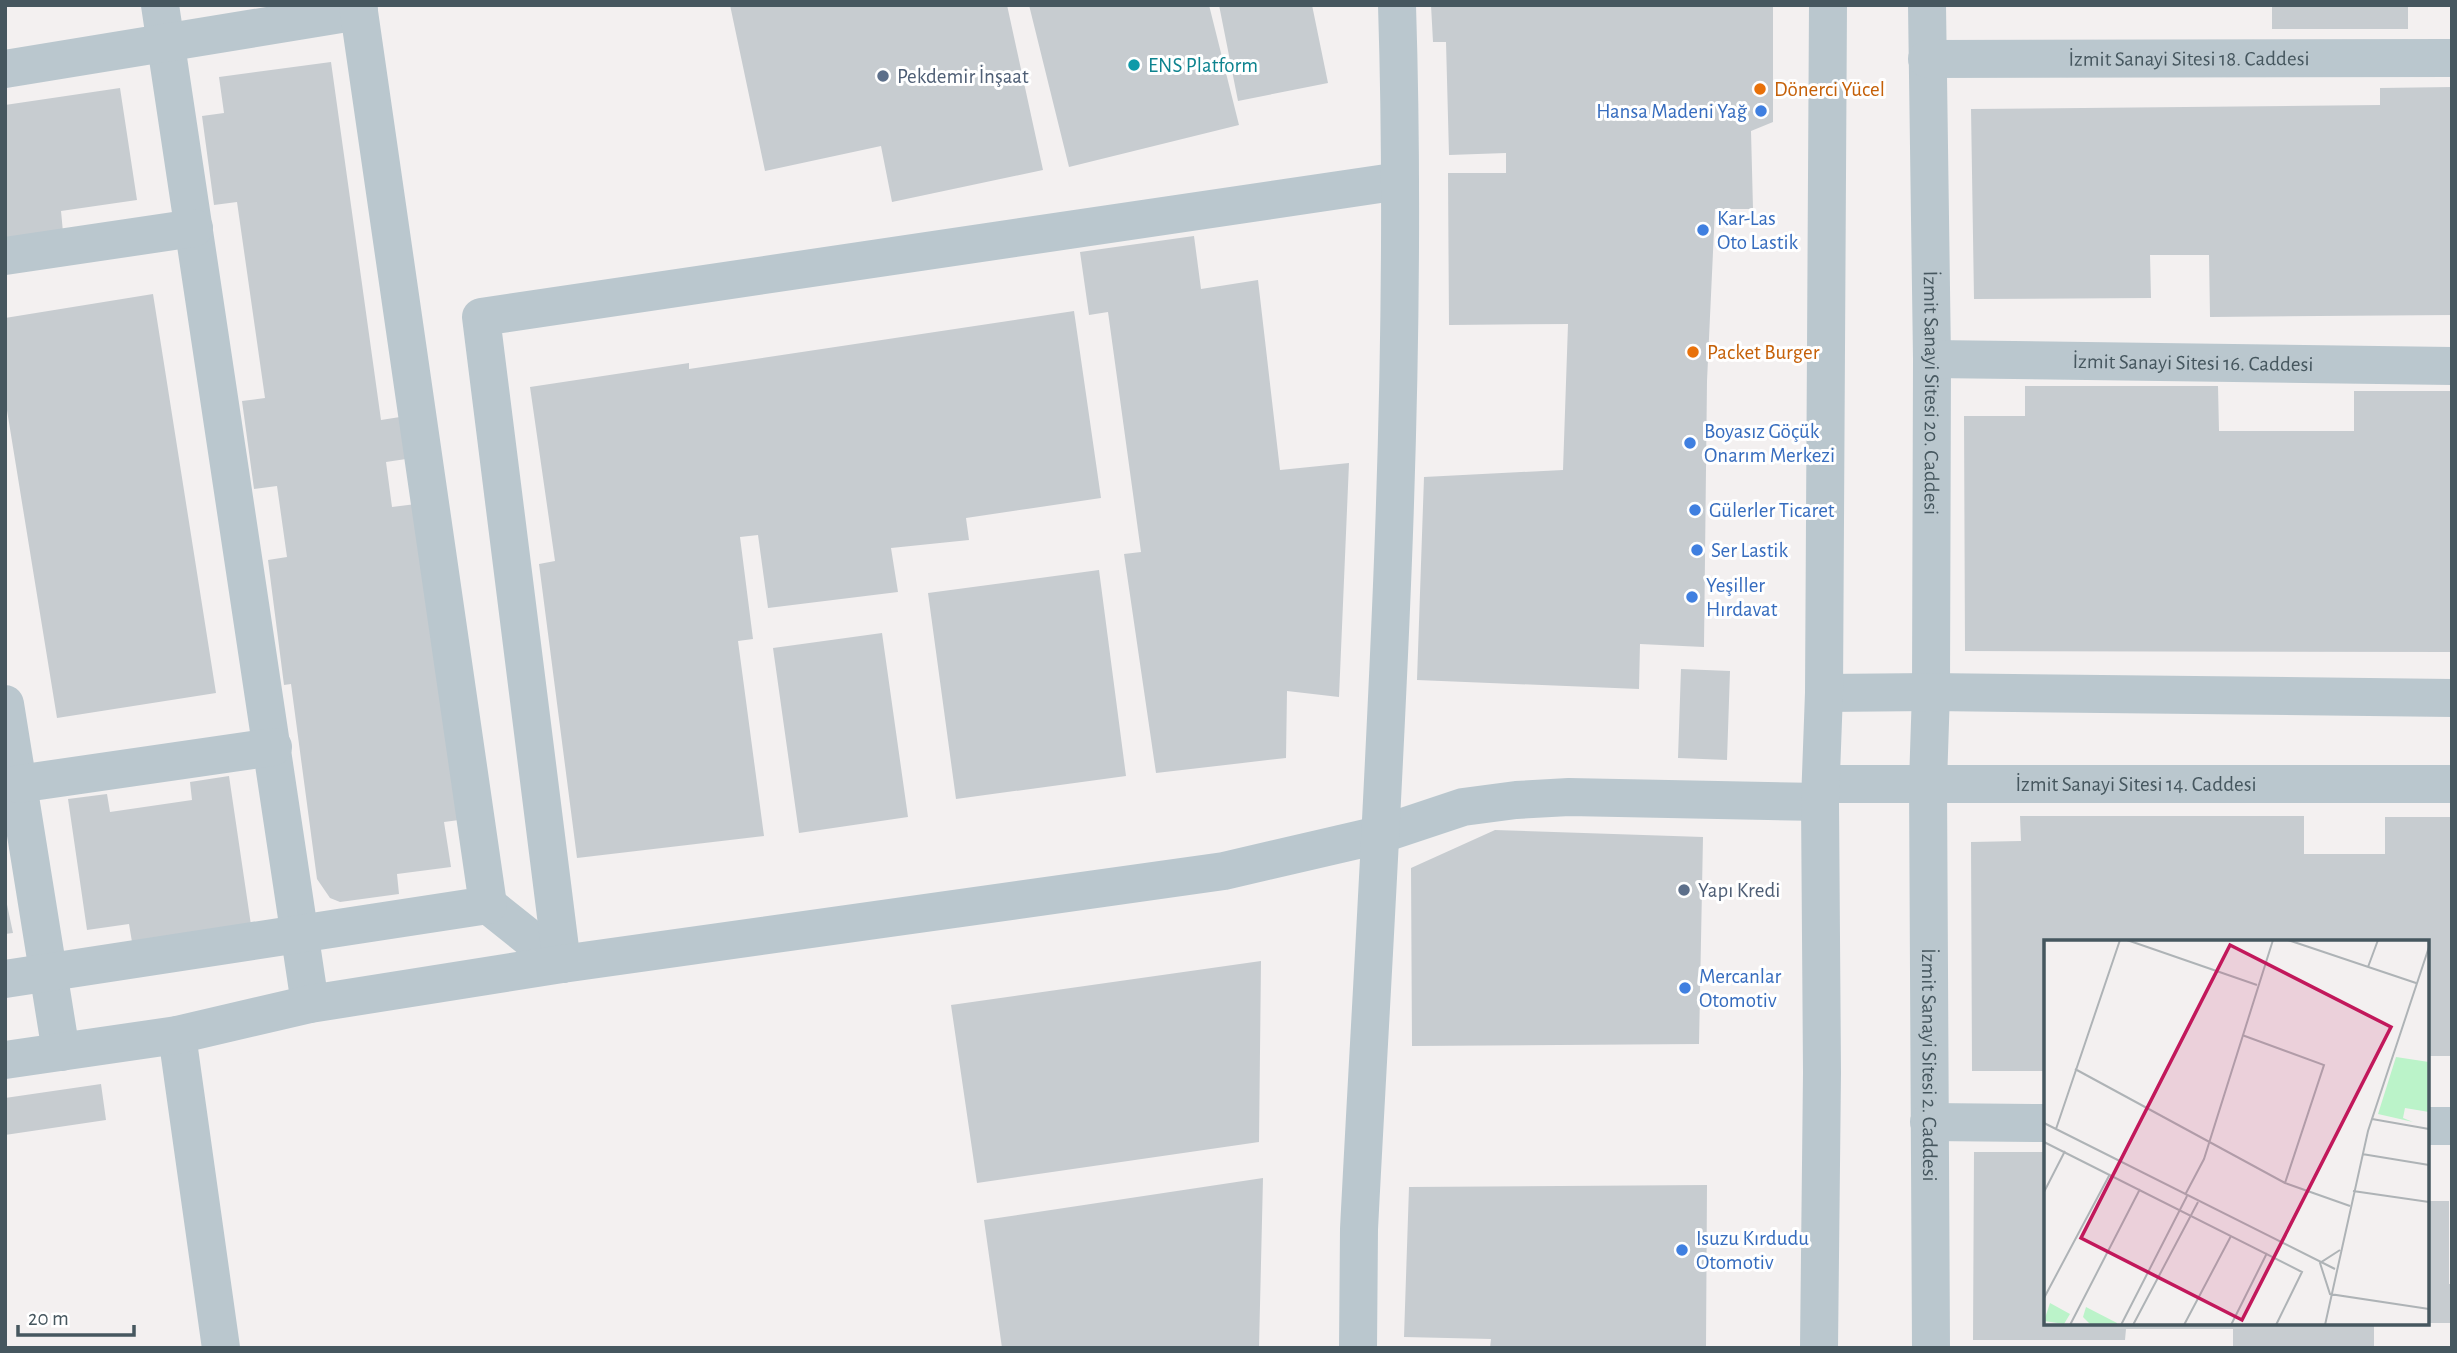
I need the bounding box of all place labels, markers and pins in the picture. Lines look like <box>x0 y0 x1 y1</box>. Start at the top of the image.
place label: ENS Platform <box>1148 55 1258 76</box>
marker: ENS Platform <box>1126 57 1142 73</box>
place label: Pekdemir İnşaat <box>897 65 1029 87</box>
marker: Pekdemir İnşaat <box>875 68 891 84</box>
place label: Dönerci Yücel <box>1774 79 1885 100</box>
marker: Dönerci Yücel <box>1752 81 1768 97</box>
place label: Hansa Madeni Yağ <box>1596 101 1748 122</box>
marker: Hansa Madeni Yağ <box>1753 103 1769 119</box>
place label: Kar-Las Oto Lastik <box>1717 208 1799 253</box>
marker: Kar-Las Oto Lastik <box>1695 222 1711 238</box>
place label: Packet Burger <box>1707 342 1820 363</box>
marker: Packet Burger <box>1685 344 1701 360</box>
place label: Boyasız Göçük Onarım Merkezi <box>1704 421 1835 466</box>
marker: Boyasız Göçük Onarım Merkezi <box>1682 435 1698 451</box>
place label: Gülerler Ticaret <box>1709 500 1835 521</box>
marker: Gülerler Ticaret <box>1687 502 1703 518</box>
place label: Ser Lastik <box>1711 540 1788 561</box>
marker: Ser Lastik <box>1689 542 1705 558</box>
place label: Yeşiller Hırdavat <box>1706 575 1778 620</box>
marker: Yeşiller Hırdavat <box>1684 589 1700 605</box>
place label: Yapı Kredi <box>1698 880 1780 901</box>
marker: Yapı Kredi <box>1676 882 1692 898</box>
place label: Mercanlar Otomotiv <box>1699 966 1781 1011</box>
marker: Mercanlar Otomotiv <box>1677 980 1693 996</box>
place label: Isuzu Kırdudu Otomotiv <box>1696 1228 1809 1273</box>
marker: Isuzu Kırdudu Otomotiv <box>1674 1242 1690 1258</box>

